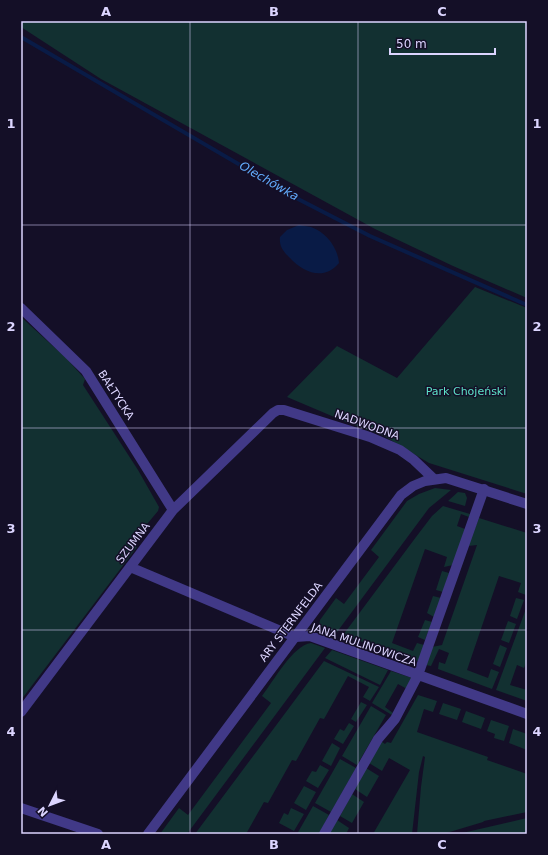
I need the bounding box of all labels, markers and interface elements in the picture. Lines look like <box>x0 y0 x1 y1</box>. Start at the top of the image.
text: A <box>101 4 111 19</box>
text: B <box>269 4 279 19</box>
text: C <box>437 4 447 19</box>
scale bar <box>390 30 495 56</box>
text: 50 m <box>396 37 427 51</box>
text: 1 <box>6 116 16 131</box>
text: 1 <box>532 116 542 131</box>
water label: Olechówka <box>237 158 301 204</box>
text: 2 <box>6 319 16 334</box>
text: 2 <box>532 319 542 334</box>
street label: BAŁTYCKA <box>95 368 137 423</box>
park label: Park Chojeński <box>426 385 506 398</box>
street label: NADWODNA <box>333 407 402 443</box>
street label: SZUMNA <box>113 520 153 566</box>
text: 3 <box>6 521 16 536</box>
text: 3 <box>532 521 542 536</box>
street label: ARY STERNFELDA <box>257 579 325 664</box>
street label: JANA MULINOWICZA <box>309 621 419 669</box>
text: 4 <box>6 724 16 739</box>
text: 4 <box>532 724 542 739</box>
north arrow <box>30 785 70 825</box>
text: N <box>35 804 51 819</box>
text: A <box>101 837 111 852</box>
text: B <box>269 837 279 852</box>
text: C <box>437 837 447 852</box>

